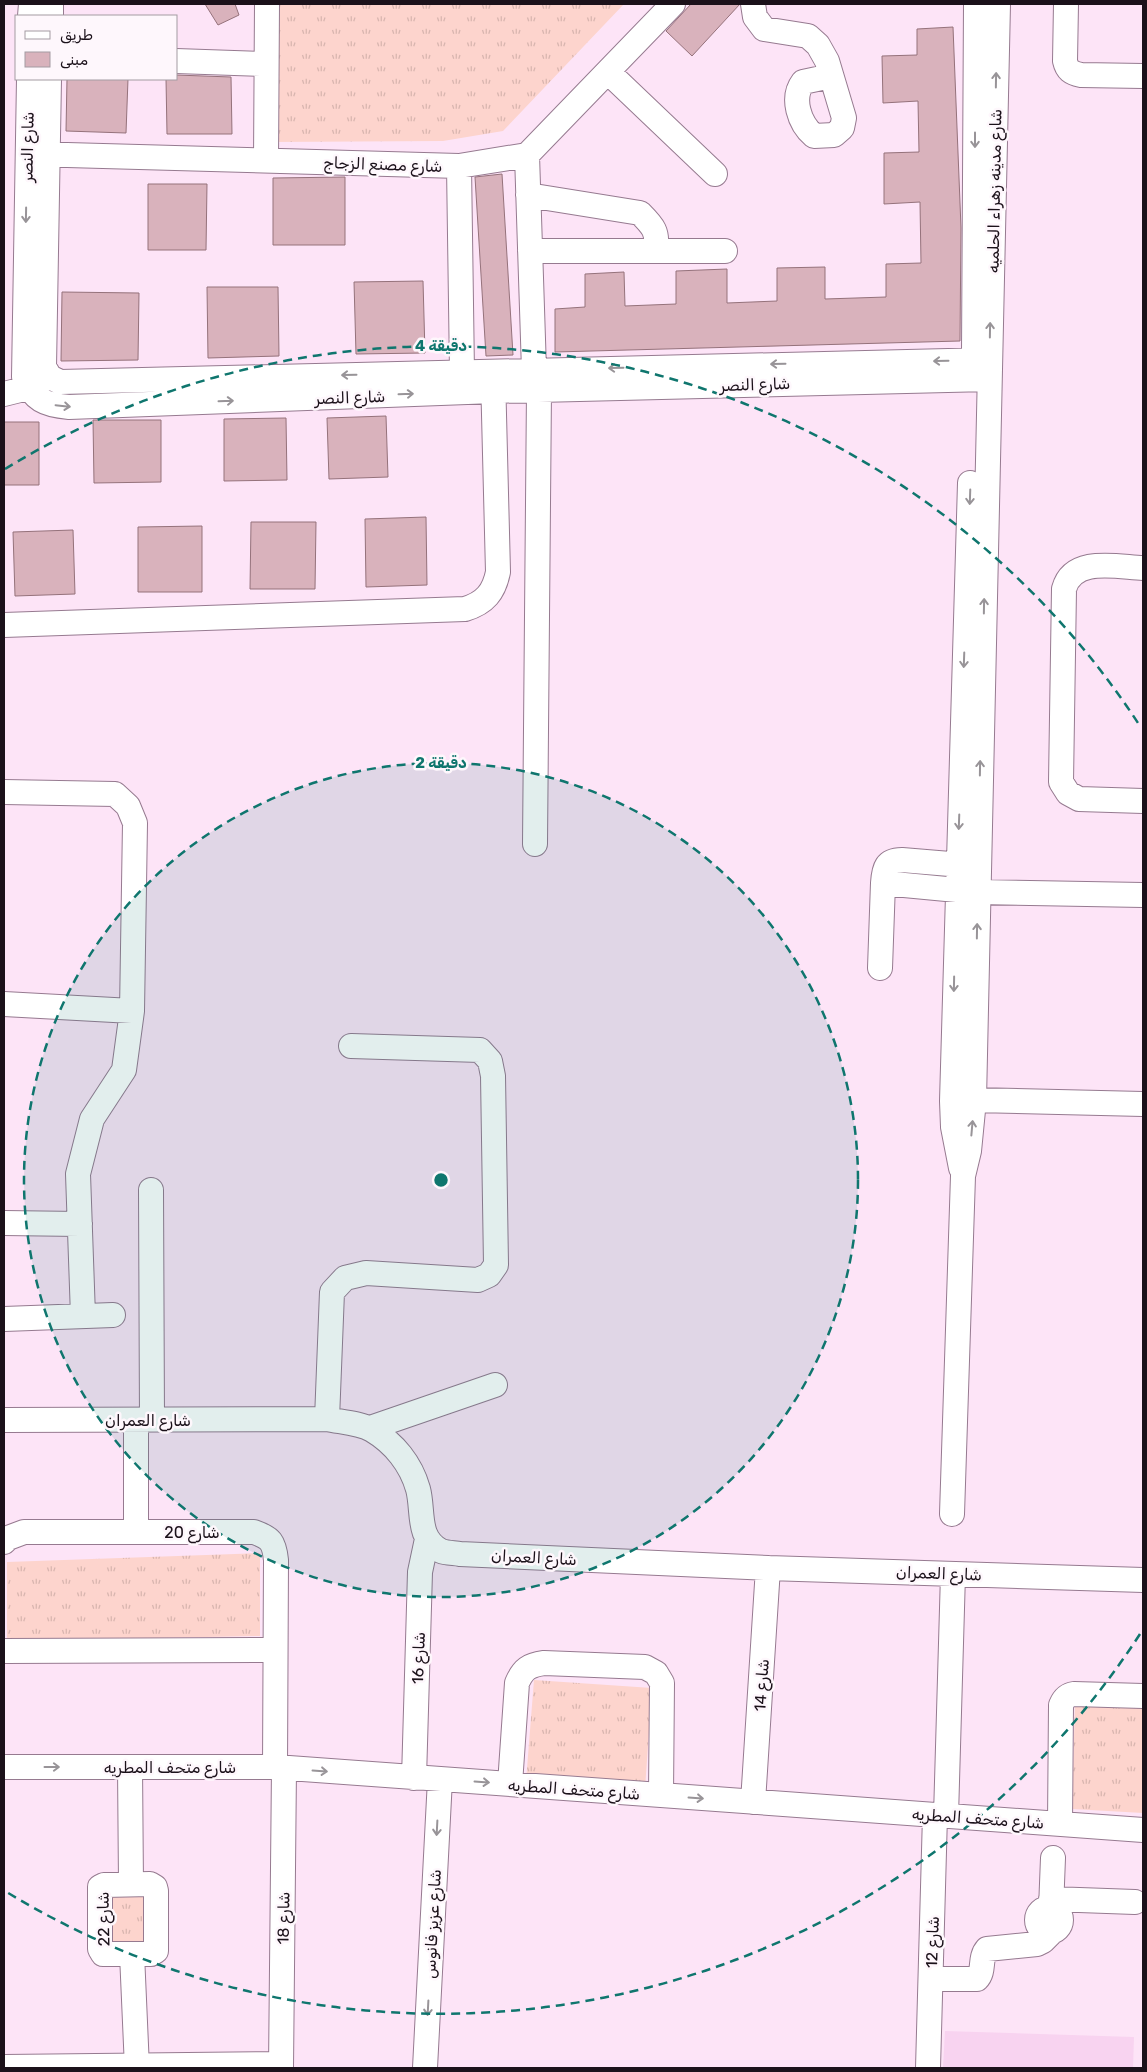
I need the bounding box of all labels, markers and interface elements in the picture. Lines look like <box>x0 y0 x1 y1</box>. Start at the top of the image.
legend <box>15 15 178 80</box>
text: طريق <box>60 26 93 44</box>
text: مبنى <box>60 51 88 69</box>
one-way arrow <box>991 72 1001 88</box>
street label: شارع مدينه زهراء الحلميه <box>984 109 1007 273</box>
street label: شارع النصر <box>17 111 40 184</box>
one-way arrow <box>970 132 980 148</box>
street label: شارع مصنع الزجاج <box>323 153 443 178</box>
one-way arrow <box>21 206 31 223</box>
one-way arrow <box>986 322 995 338</box>
text: 4 دقيقة <box>415 337 467 355</box>
one-way arrow <box>933 356 950 366</box>
one-way arrow <box>771 360 787 369</box>
one-way arrow <box>608 363 624 373</box>
one-way arrow <box>341 371 357 380</box>
street label: شارع النصر <box>718 374 791 397</box>
street label: شارع النصر <box>313 387 386 410</box>
one-way arrow <box>397 390 413 399</box>
one-way arrow <box>217 397 233 406</box>
one-way arrow <box>55 401 71 411</box>
one-way arrow <box>965 489 974 505</box>
one-way arrow <box>979 598 989 614</box>
one-way arrow <box>960 651 969 667</box>
text: 2 دقيقة <box>415 754 467 772</box>
one-way arrow <box>975 761 985 777</box>
one-way arrow <box>954 814 964 830</box>
one-way arrow <box>972 923 982 940</box>
one-way arrow <box>950 976 959 992</box>
one-way arrow <box>967 1121 977 1137</box>
centre of rings <box>432 1171 450 1189</box>
street label: شارع العمران <box>105 1411 191 1432</box>
street label: شارع 20 <box>164 1523 220 1544</box>
street label: شارع العمران <box>490 1546 577 1571</box>
street label: شارع العمران <box>896 1563 982 1586</box>
street label: شارع 16 <box>408 1632 431 1685</box>
street label: شارع 14 <box>750 1658 775 1712</box>
street label: شارع متحف المطريه <box>104 1758 236 1779</box>
one-way arrow <box>44 1762 60 1772</box>
one-way arrow <box>312 1766 328 1775</box>
street label: شارع متحف المطريه <box>507 1775 641 1806</box>
one-way arrow <box>474 1778 490 1787</box>
one-way arrow <box>688 1793 704 1803</box>
street label: شارع متحف المطريه <box>911 1804 1045 1835</box>
one-way arrow <box>433 1820 442 1836</box>
street label: شارع عزيز فانوس <box>420 1869 447 1979</box>
street label: شارع 22 <box>94 1891 115 1946</box>
street label: شارع 18 <box>274 1891 295 1945</box>
street label: شارع 12 <box>922 1916 945 1968</box>
one-way arrow <box>423 2000 432 2016</box>

